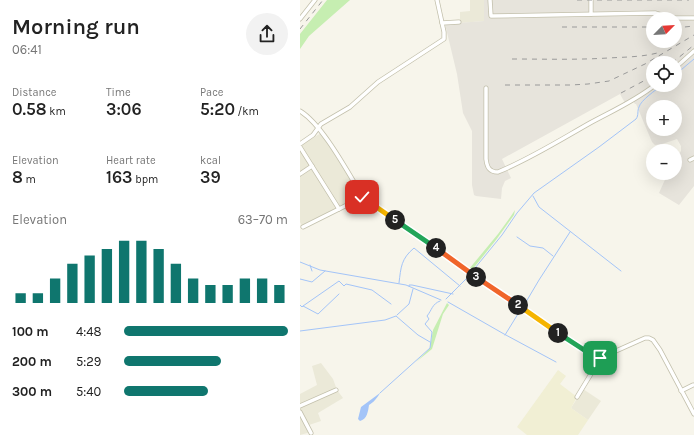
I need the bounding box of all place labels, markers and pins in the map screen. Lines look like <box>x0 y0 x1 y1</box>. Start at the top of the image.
pin <box>345 180 379 214</box>
pin: 5 <box>385 210 405 230</box>
pin: 4 <box>426 238 446 258</box>
pin: 3 <box>466 267 486 287</box>
pin: 2 <box>508 295 528 315</box>
pin: 1 <box>548 323 568 343</box>
pin <box>583 341 617 375</box>

